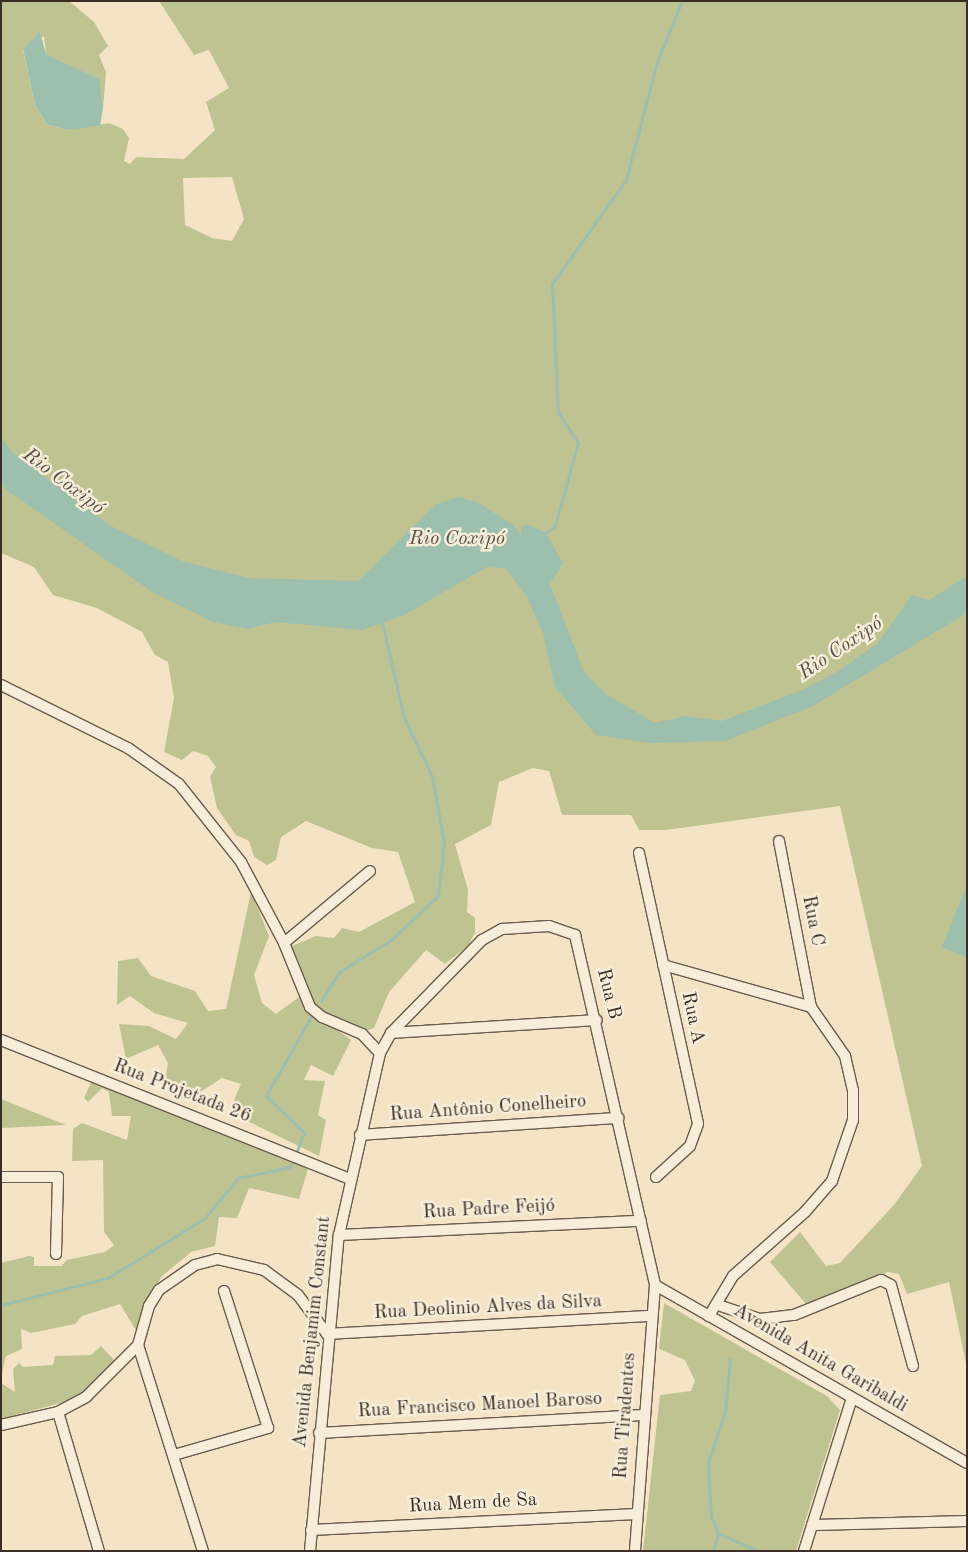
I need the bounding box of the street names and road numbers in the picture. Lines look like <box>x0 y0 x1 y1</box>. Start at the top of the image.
street label: Rua C <box>796 894 828 948</box>
street label: Rua B <box>591 966 625 1022</box>
street label: Rua A <box>675 990 709 1046</box>
street label: Rua Projetada 26 <box>110 1055 254 1129</box>
street label: Rua Antônio Conelheiro <box>389 1091 587 1127</box>
street label: Rua Padre Feijó <box>422 1195 556 1225</box>
street label: Avenida Benjamim Constant <box>289 1215 337 1449</box>
street label: Rua Deolinio Alves da Silva <box>373 1291 603 1325</box>
street label: Avenida Anita Garibaldi <box>729 1300 911 1418</box>
street label: Rua Tiradentes <box>610 1352 642 1480</box>
street label: Rua Francisco Manoel Baroso <box>357 1388 603 1424</box>
street label: Rua Mem de Sa <box>408 1489 538 1519</box>

